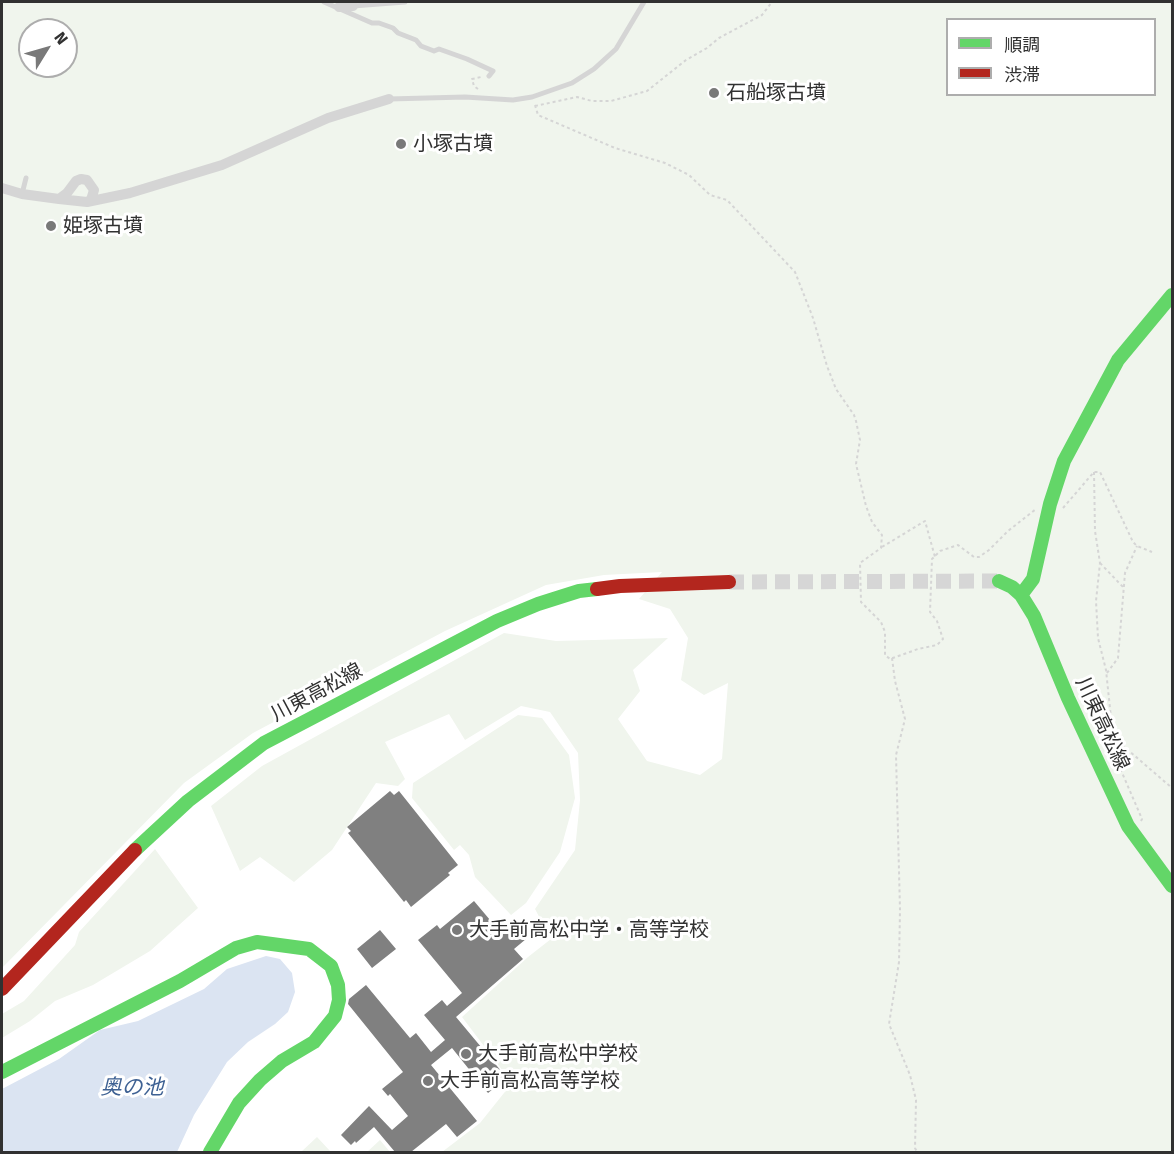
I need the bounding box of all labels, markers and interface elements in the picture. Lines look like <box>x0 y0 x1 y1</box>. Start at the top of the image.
north arrow <box>18 18 78 78</box>
legend <box>946 18 1156 96</box>
text: N <box>50 28 72 48</box>
text: 順調 <box>1004 34 1040 56</box>
text: 渋滞 <box>1004 64 1040 86</box>
place label: 石船塚古墳 <box>726 81 826 105</box>
marker: 石船塚古墳 <box>707 86 721 100</box>
place label: 小塚古墳 <box>413 132 493 156</box>
marker: 小塚古墳 <box>394 137 408 151</box>
place label: 姫塚古墳 <box>63 214 143 238</box>
marker: 姫塚古墳 <box>44 219 58 233</box>
street label: 川東高松線 <box>267 659 367 727</box>
street label: 川東高松線 <box>1070 674 1134 774</box>
place label: 大手前高松中学・高等学校 <box>469 918 709 942</box>
marker: 大手前高松中学・高等学校 <box>450 923 464 937</box>
place label: 大手前高松中学校 <box>478 1042 638 1066</box>
marker: 大手前高松中学校 <box>459 1047 473 1061</box>
place label: 大手前高松高等学校 <box>440 1069 620 1093</box>
marker: 大手前高松高等学校 <box>421 1074 435 1088</box>
water label: 奥の池 <box>101 1075 163 1101</box>

